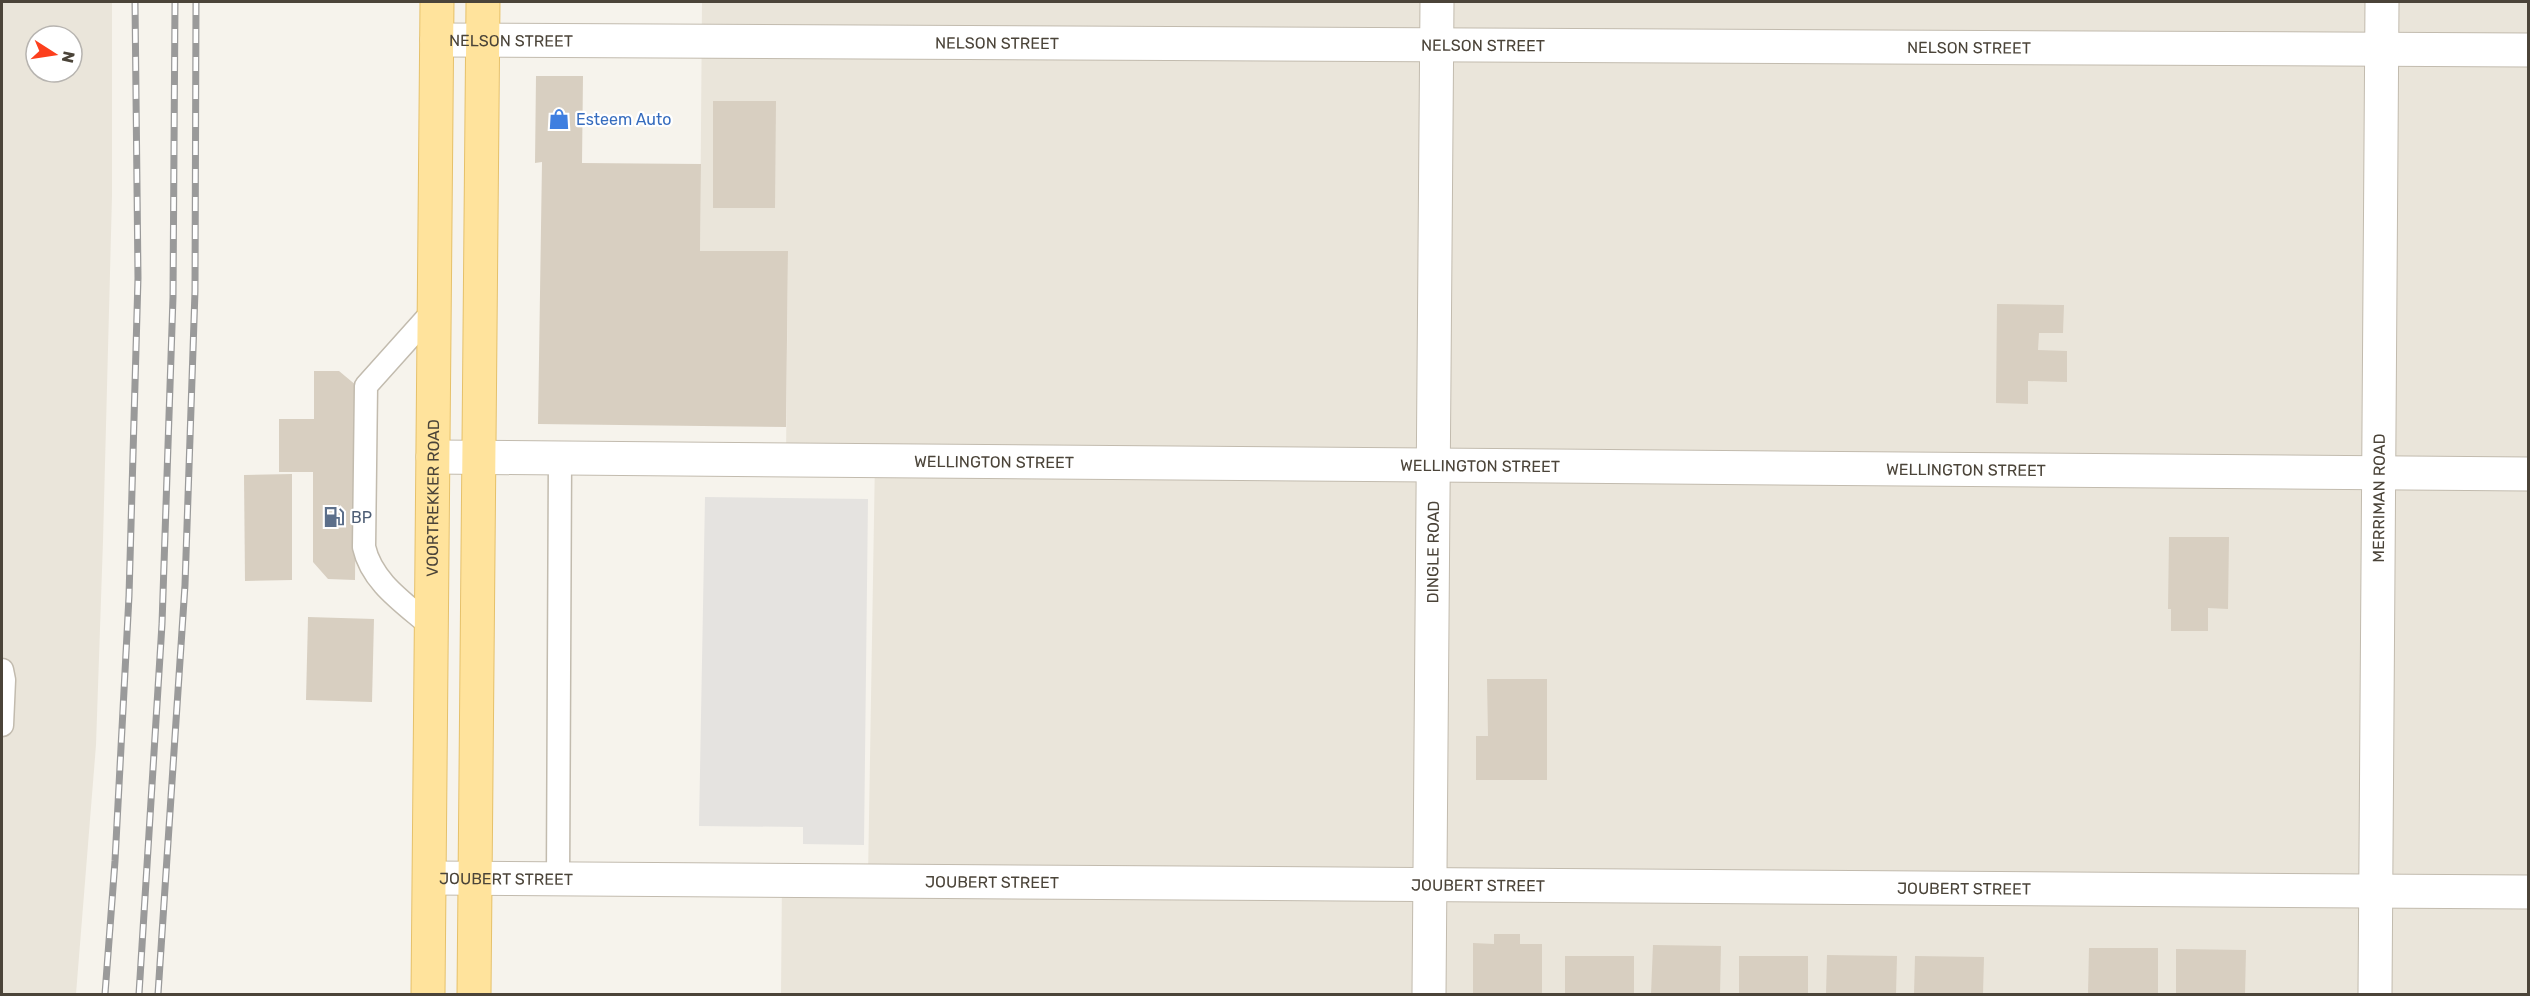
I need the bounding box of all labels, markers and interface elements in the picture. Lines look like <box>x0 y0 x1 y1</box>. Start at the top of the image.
north arrow <box>24 24 84 84</box>
street label: NELSON STREET <box>449 31 573 50</box>
street label: NELSON STREET <box>935 33 1059 52</box>
street label: NELSON STREET <box>1421 35 1545 55</box>
street label: NELSON STREET <box>1907 38 2031 57</box>
text: N <box>58 49 79 65</box>
shop icon: Esteem Auto <box>547 107 571 131</box>
place label: Esteem Auto <box>576 110 671 129</box>
street label: VOORTREKKER ROAD <box>422 419 443 577</box>
street label: MERRIMAN ROAD <box>2369 433 2388 563</box>
street label: WELLINGTON STREET <box>914 451 1074 472</box>
street label: WELLINGTON STREET <box>1400 455 1560 476</box>
street label: WELLINGTON STREET <box>1886 459 2046 480</box>
street label: DINGLE ROAD <box>1423 500 1442 604</box>
fuel station icon: BP <box>322 505 346 529</box>
place label: BP <box>351 508 372 527</box>
street label: JOUBERT STREET <box>439 869 573 888</box>
street label: JOUBERT STREET <box>925 872 1059 892</box>
street label: JOUBERT STREET <box>1411 875 1545 895</box>
street label: JOUBERT STREET <box>1897 878 2031 898</box>

